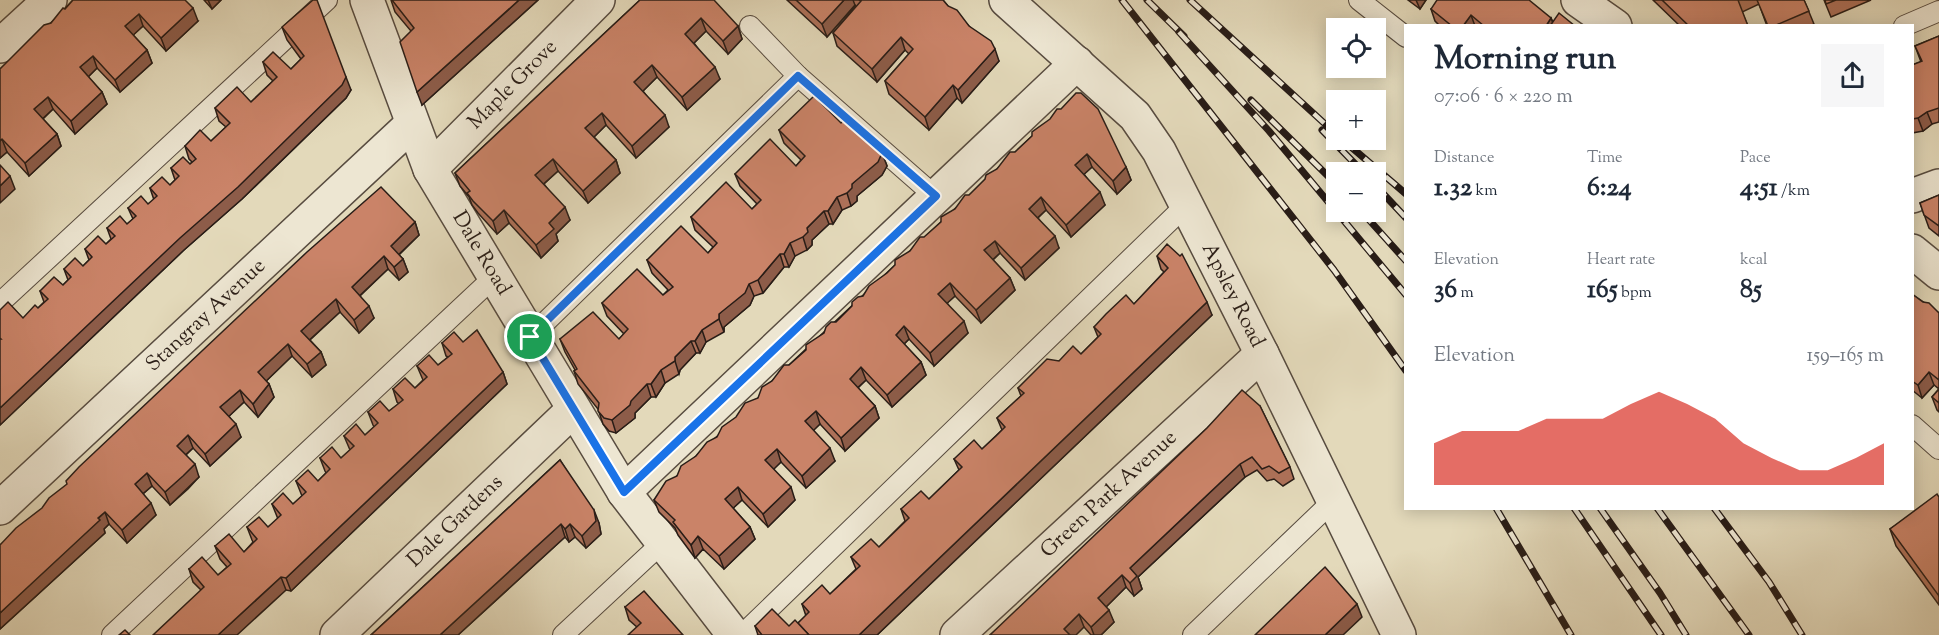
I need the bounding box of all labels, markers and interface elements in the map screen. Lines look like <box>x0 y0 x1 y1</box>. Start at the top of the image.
map controls <box>1326 18 1386 222</box>
button: locate <box>1326 18 1386 78</box>
street label: Maple Grove <box>462 33 565 137</box>
text: Morning run <box>1434 36 1616 84</box>
button: share <box>1821 44 1884 107</box>
text: 07:06 · 6 × 220 m <box>1434 83 1573 112</box>
button: + <box>1326 90 1386 150</box>
text: Distance <box>1434 147 1494 170</box>
text: Time <box>1587 147 1623 170</box>
text: Pace <box>1740 147 1771 170</box>
button: − <box>1326 162 1386 222</box>
text: 1.32 <box>1434 170 1472 207</box>
text: 6:24 <box>1587 170 1632 207</box>
text: 4:51 <box>1740 170 1778 207</box>
text: km <box>1472 180 1497 203</box>
text: /km <box>1778 180 1810 203</box>
street label: Dale Road <box>444 206 518 301</box>
street label: Apsley Road <box>1193 238 1272 353</box>
text: Elevation <box>1434 249 1499 272</box>
text: Heart rate <box>1587 249 1655 272</box>
text: kcal <box>1740 249 1768 272</box>
street label: Stangray Avenue <box>140 252 273 379</box>
text: 36 <box>1434 272 1457 309</box>
text: 165 <box>1587 272 1618 309</box>
text: 85 <box>1740 272 1762 309</box>
text: m <box>1457 282 1474 305</box>
text: bpm <box>1618 282 1652 305</box>
pin <box>504 311 555 362</box>
icon: arrive <box>513 320 546 353</box>
text: Elevation <box>1434 342 1515 371</box>
text: 159–165 m <box>1806 342 1884 371</box>
street label: Green Park Avenue <box>1034 424 1184 566</box>
street label: Dale Gardens <box>401 469 511 575</box>

